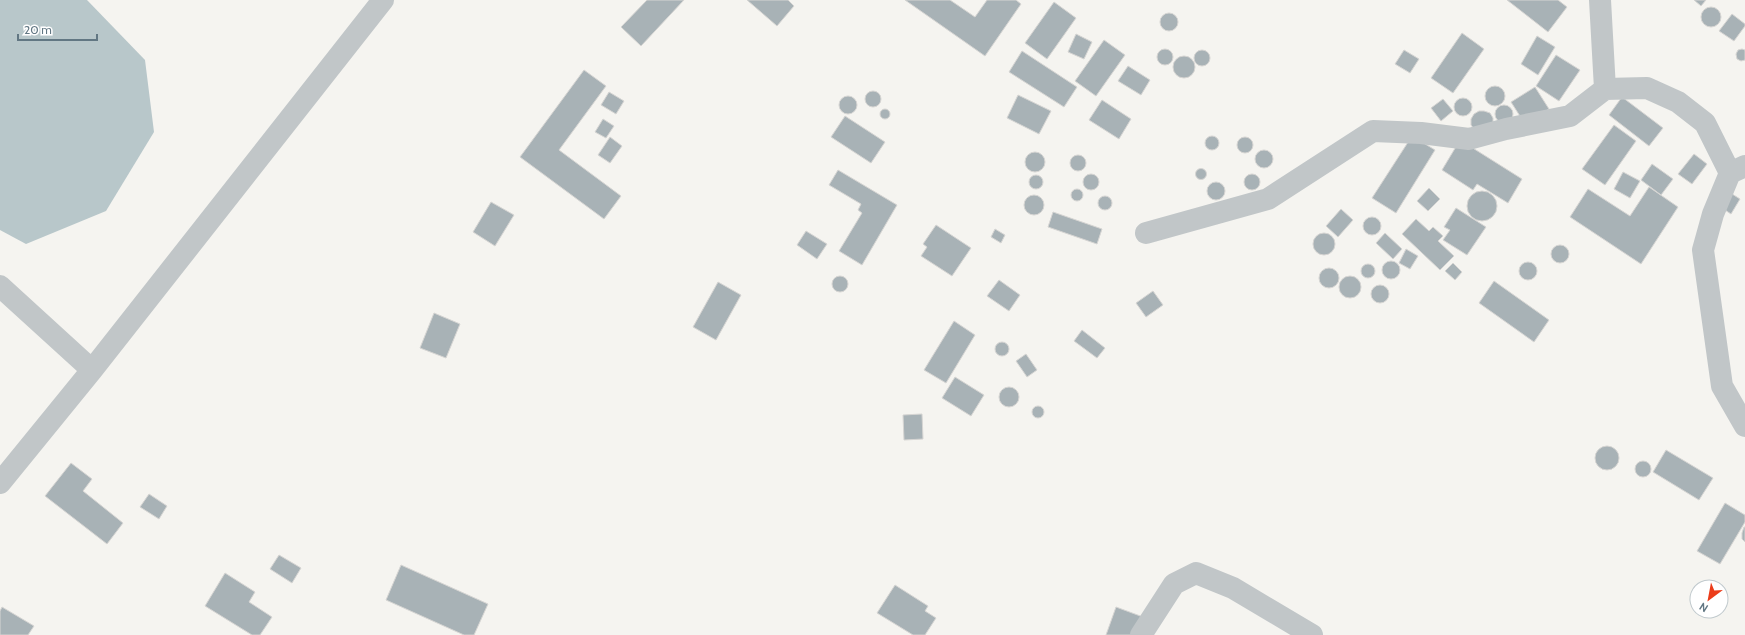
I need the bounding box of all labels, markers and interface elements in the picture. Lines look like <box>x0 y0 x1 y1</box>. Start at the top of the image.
scale bar <box>18 16 97 42</box>
text: 20 m <box>24 22 52 37</box>
north arrow <box>1689 579 1729 619</box>
text: N <box>1697 599 1711 615</box>

